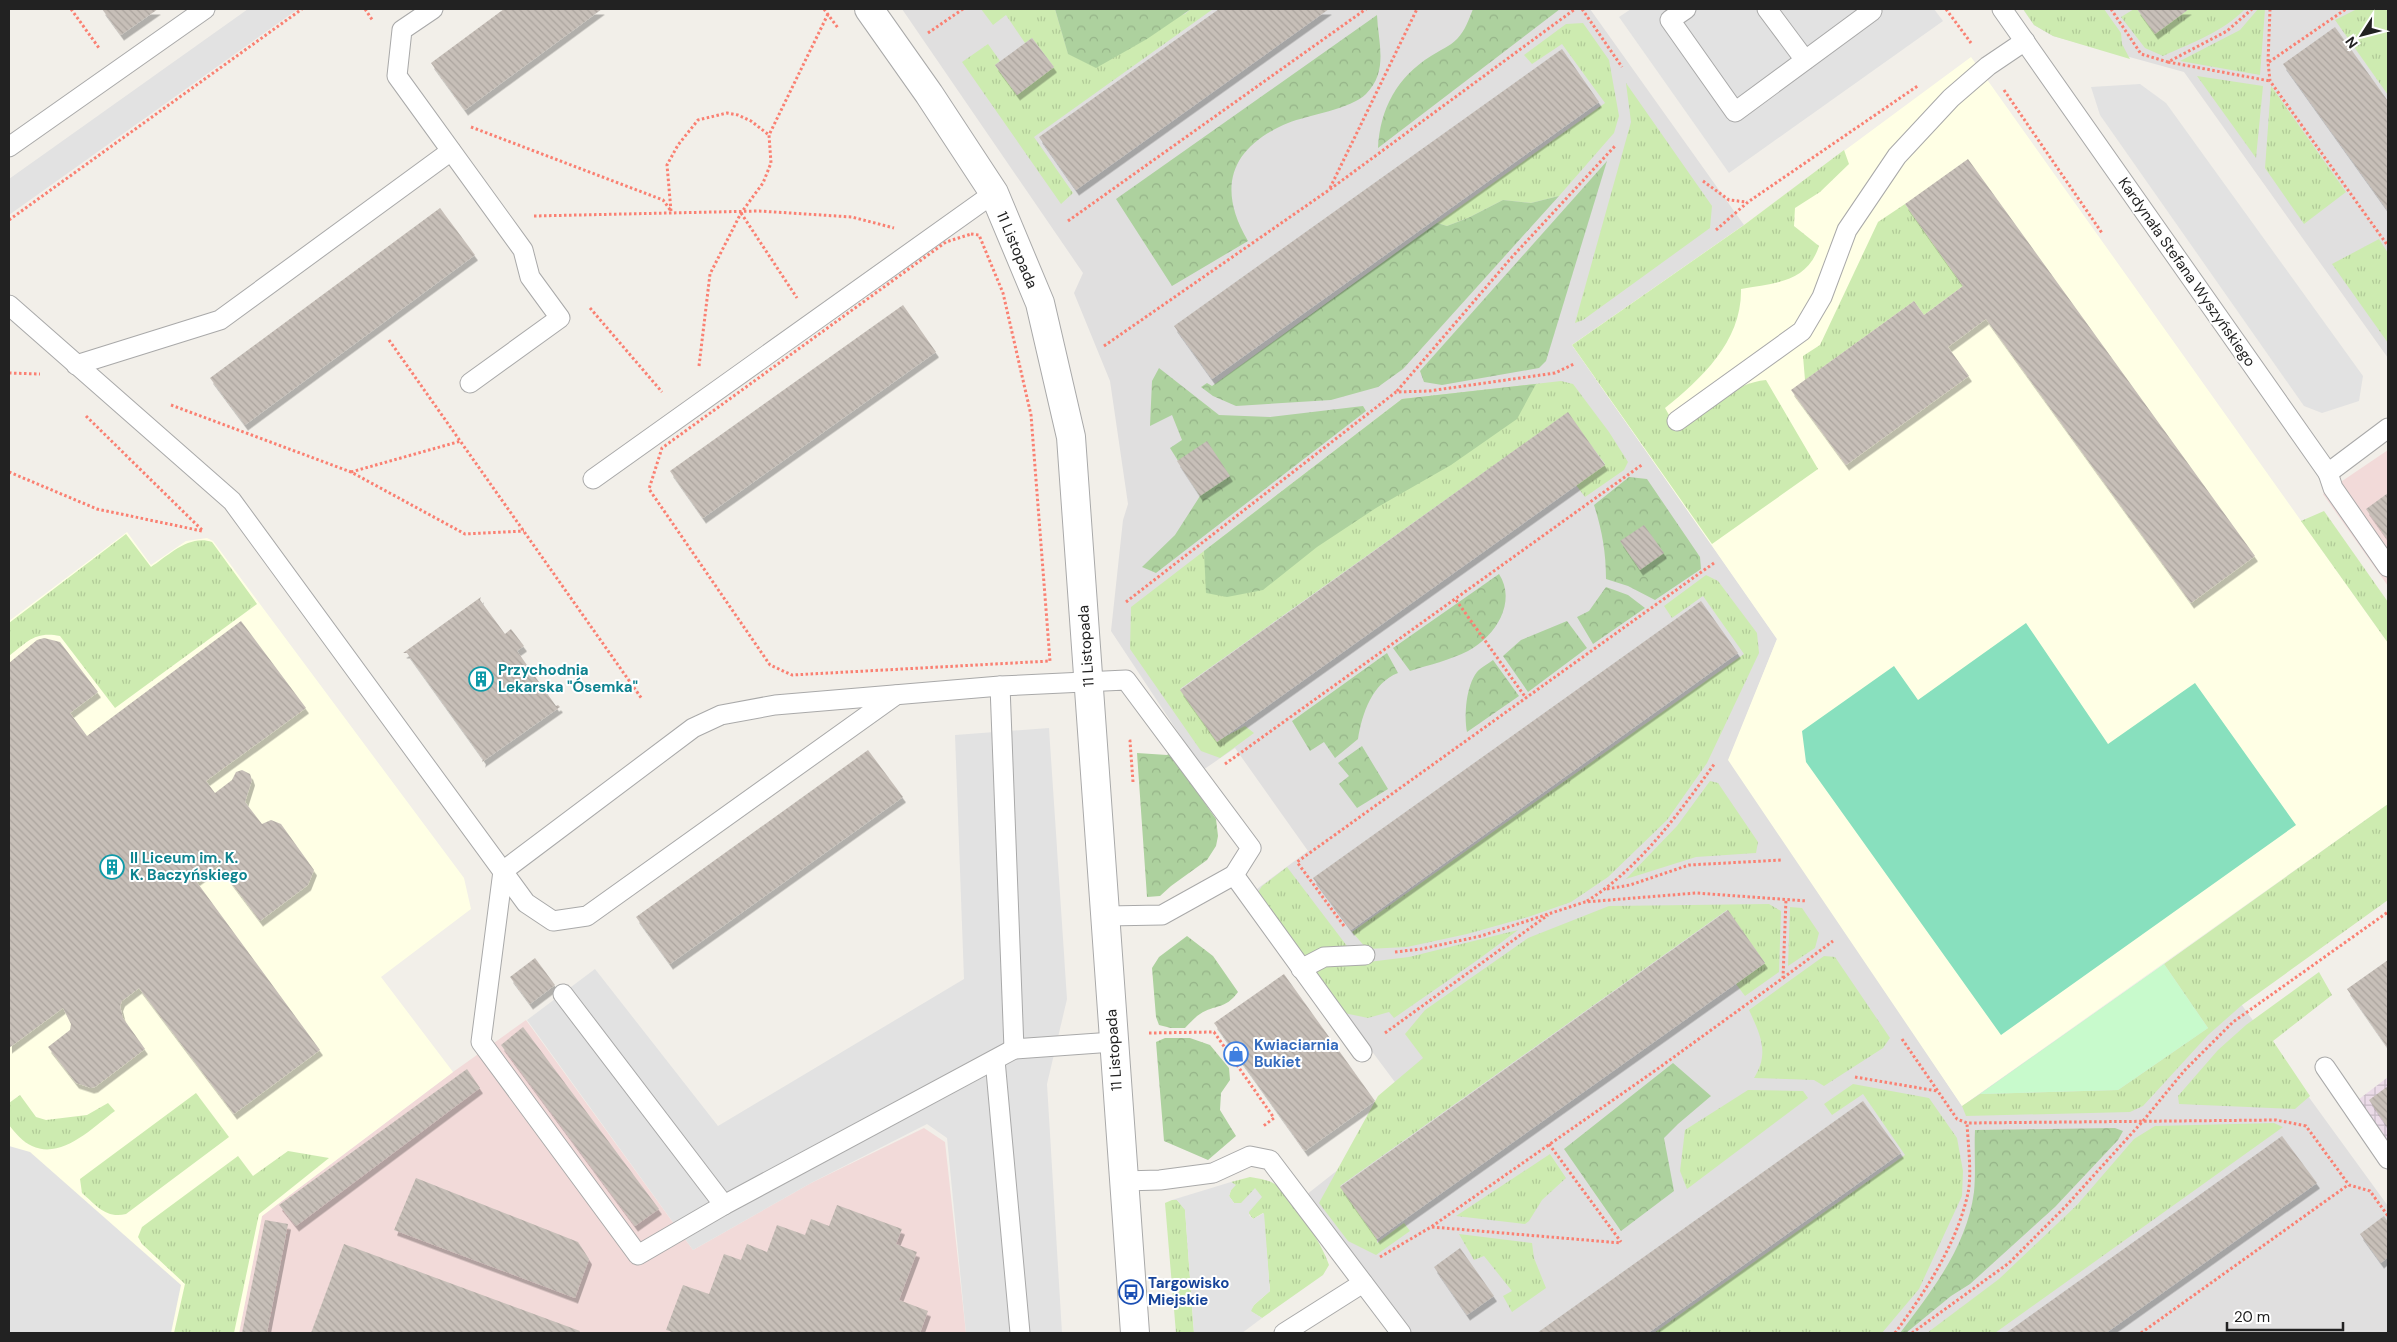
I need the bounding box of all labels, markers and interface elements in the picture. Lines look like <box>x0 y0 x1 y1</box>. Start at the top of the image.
north arrow <box>2337 10 2387 60</box>
text: N <box>2341 33 2362 52</box>
street label: Kardynała Stefana Wyszyńskiego <box>2114 173 2260 371</box>
street label: 11 Listopada <box>992 208 1042 292</box>
street label: 11 Listopada <box>1073 605 1099 687</box>
place label: Przychodnia Lekarska "Ósemka" <box>498 660 638 697</box>
building icon: Przychodnia Lekarska "Ósemka" <box>468 666 494 692</box>
place label: II Liceum im. K. K. Baczyńskiego <box>130 848 248 885</box>
building icon: II Liceum im. K. K. Baczyńskiego <box>99 854 125 880</box>
street label: 11 Listopada <box>1101 1009 1127 1091</box>
place label: Kwiaciarnia Bukiet <box>1254 1035 1339 1072</box>
shop icon: Kwiaciarnia Bukiet <box>1223 1041 1249 1067</box>
place label: Targowisko Miejskie <box>1148 1273 1230 1310</box>
bus stop icon: Targowisko Miejskie <box>1118 1279 1144 1305</box>
scale bar <box>2227 1300 2343 1332</box>
text: 20 m <box>2234 1307 2270 1327</box>

